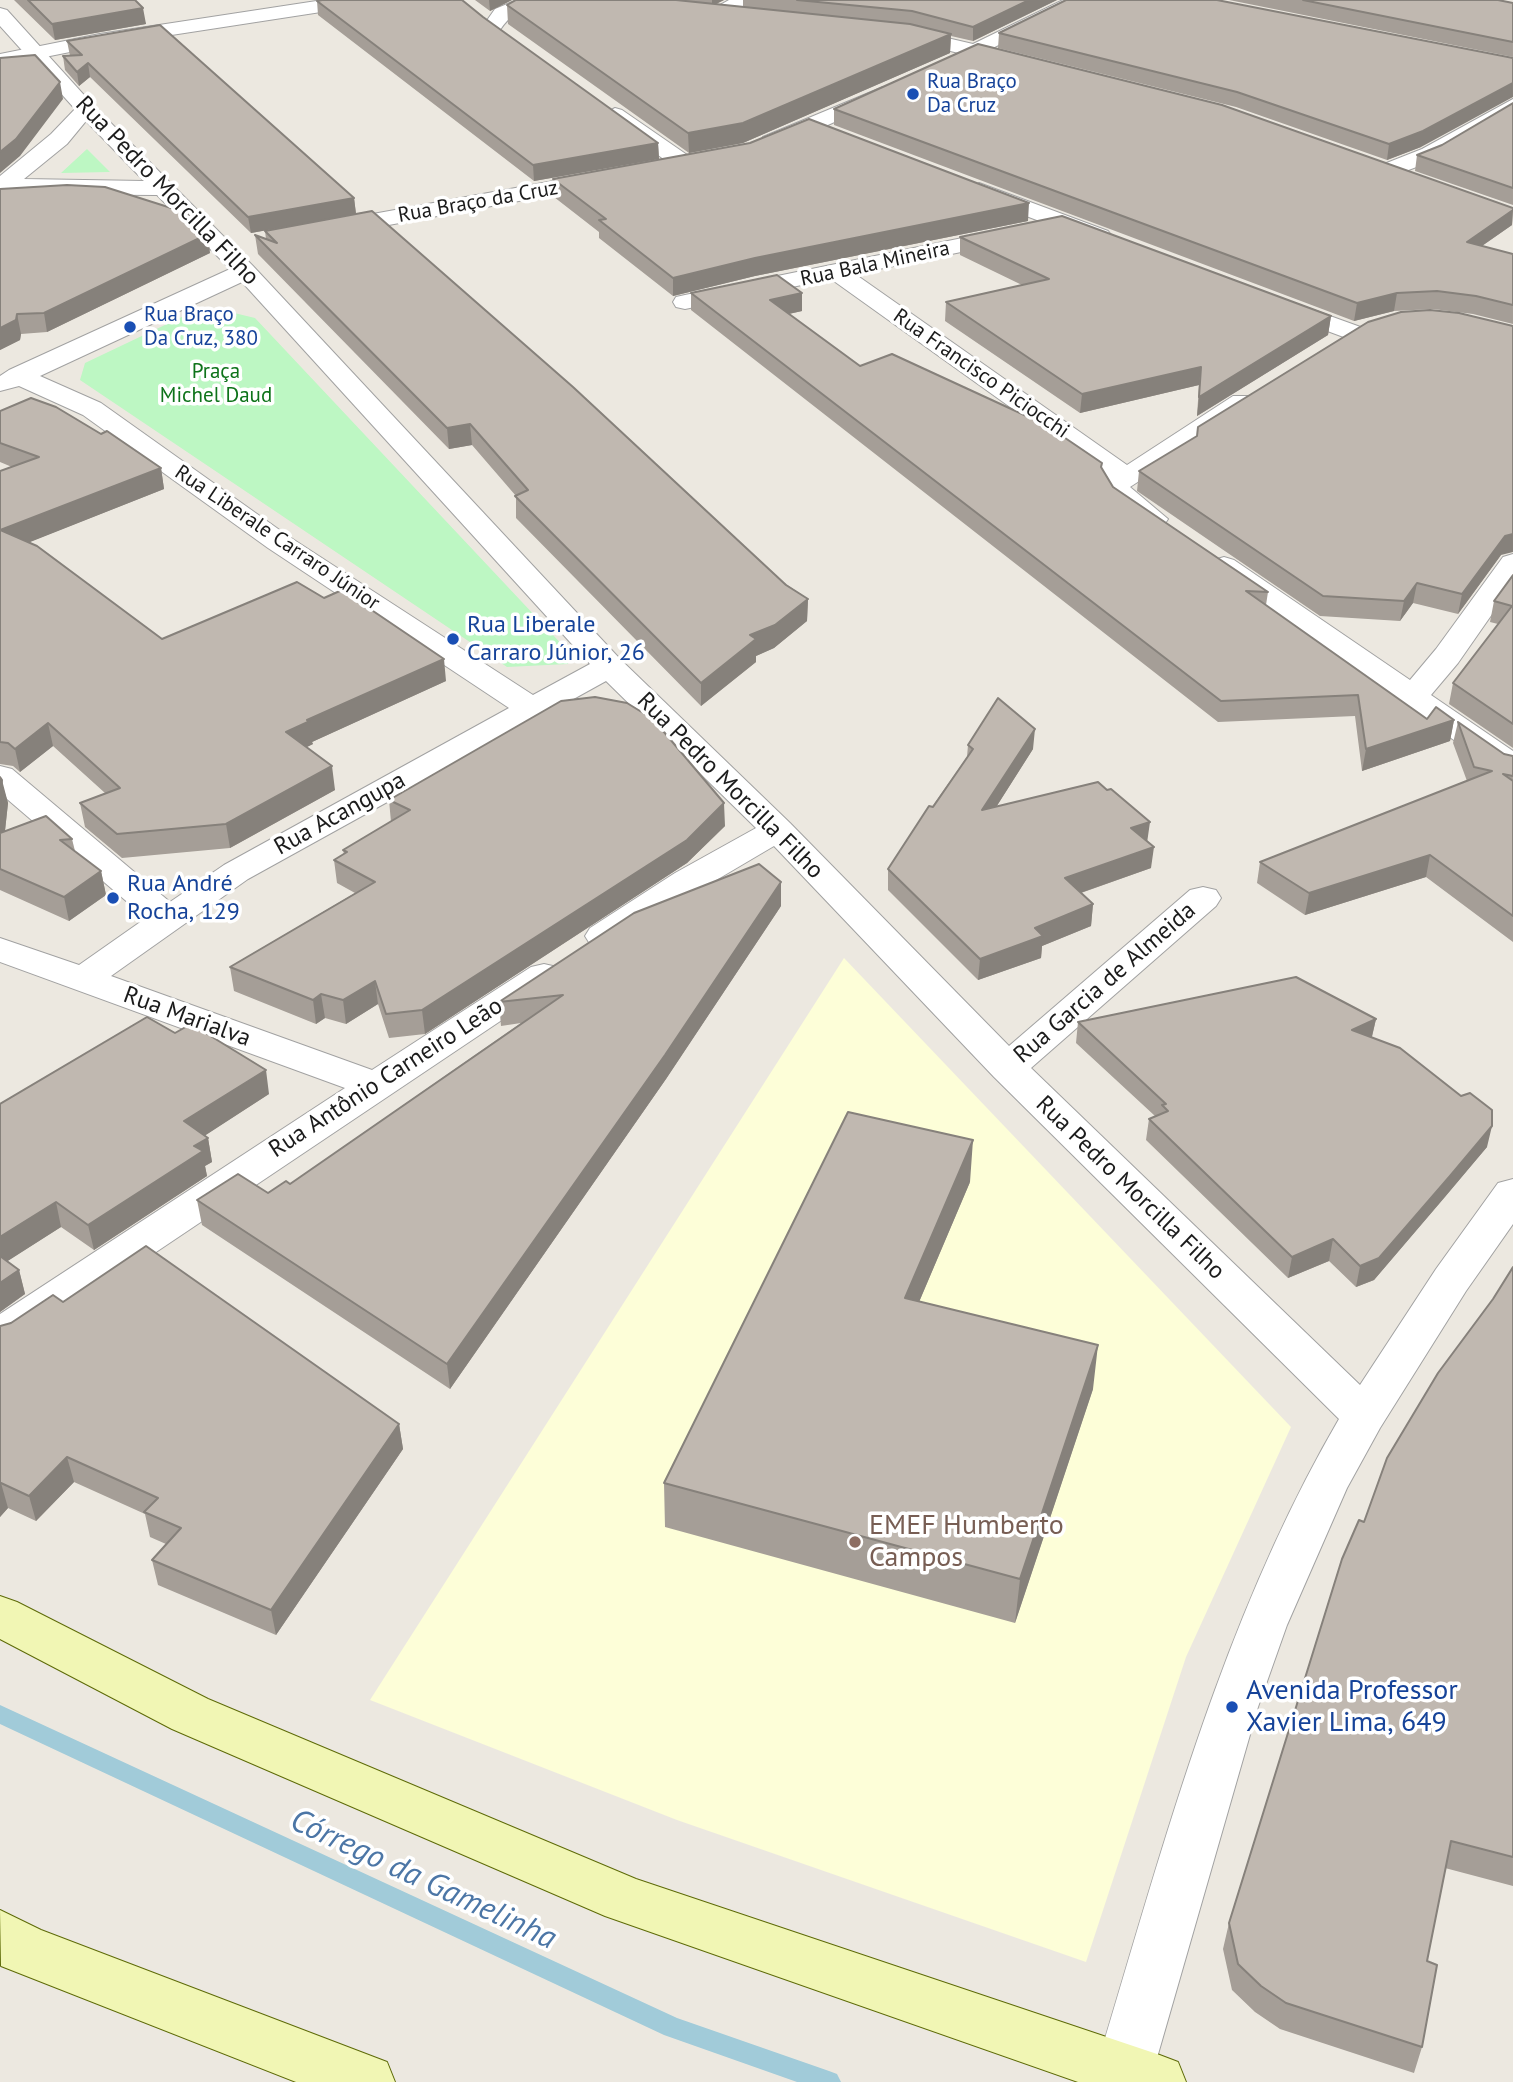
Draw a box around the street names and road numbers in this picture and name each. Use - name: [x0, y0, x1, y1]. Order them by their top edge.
- street label: Rua Pedro Morcilla Filho: [69, 90, 265, 292]
- street label: Rua Braço da Cruz: [396, 176, 560, 228]
- street label: Rua Bala Mineira: [798, 236, 952, 292]
- street label: Rua Francisco Piciocchi: [888, 304, 1074, 444]
- street label: Rua Liberale Carraro Júnior: [170, 460, 384, 616]
- street label: Rua Pedro Morcilla Filho: [631, 687, 829, 885]
- street label: Rua Acangupa: [269, 766, 411, 862]
- street label: Rua Garcia de Almeida: [1008, 896, 1202, 1070]
- street label: Rua Marialva: [120, 981, 254, 1053]
- street label: Rua Antônio Carneiro Leão: [264, 992, 508, 1164]
- street label: Rua Pedro Morcilla Filho: [1029, 1090, 1231, 1286]

